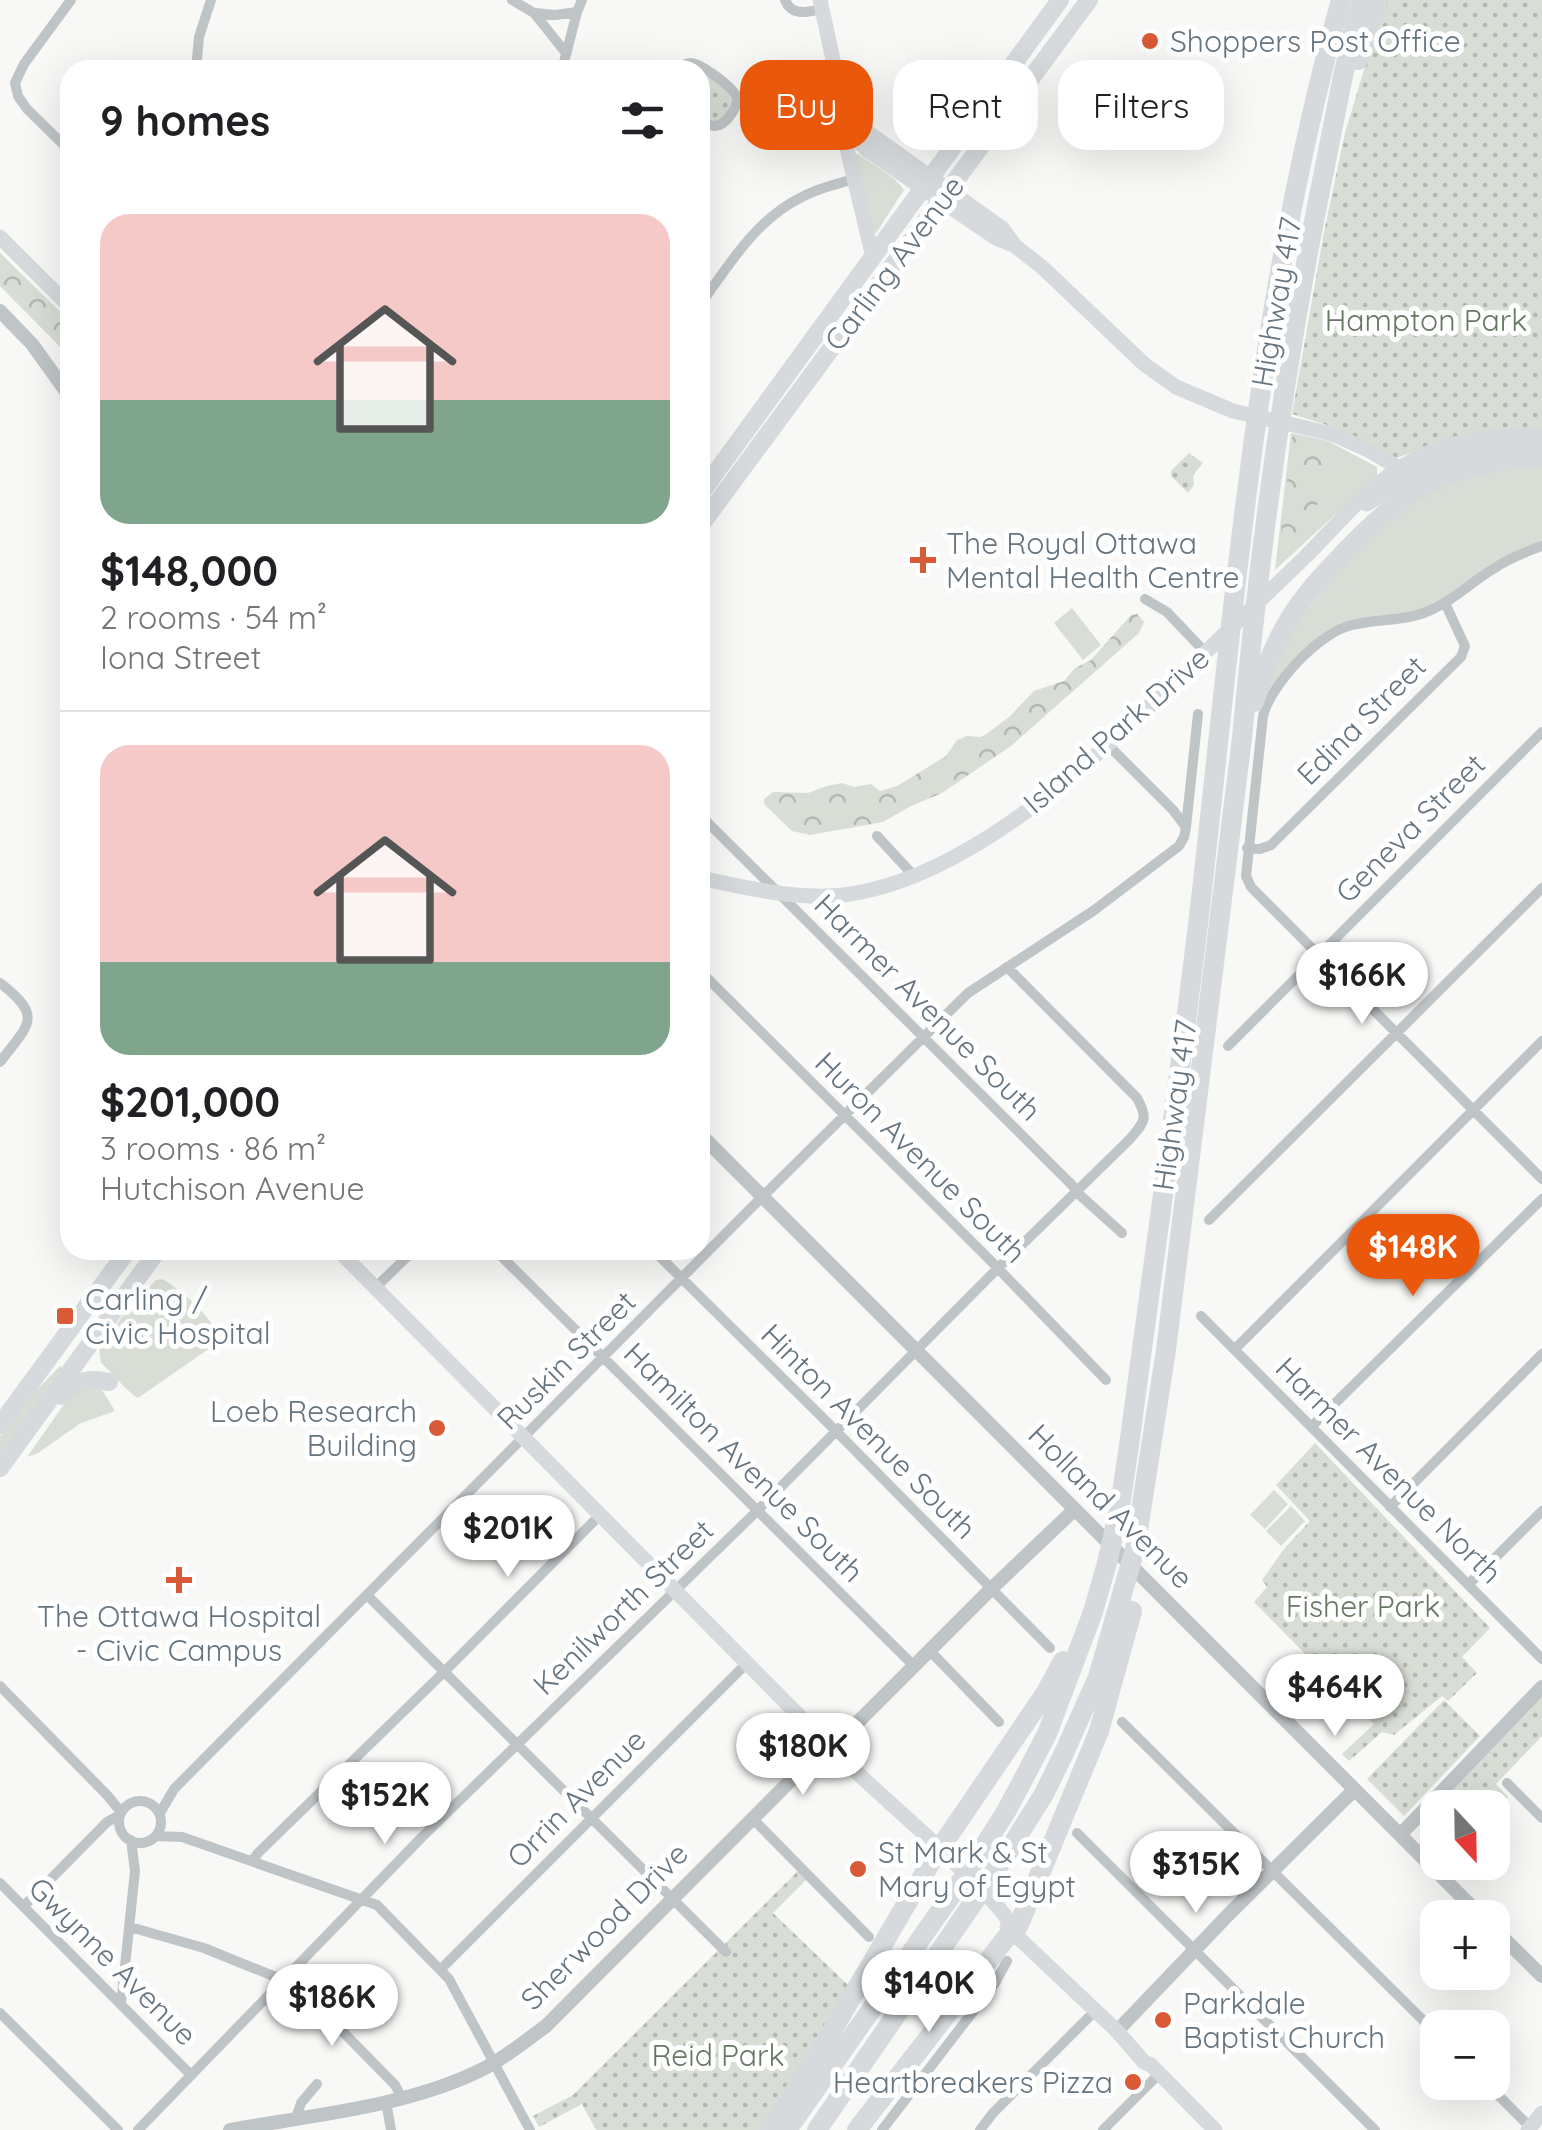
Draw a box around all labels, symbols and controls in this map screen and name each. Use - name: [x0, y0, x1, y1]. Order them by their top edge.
- place label: Shoppers Post Office: [1170, 22, 1461, 60]
- marker: Shoppers Post Office: [1139, 30, 1161, 52]
- chip: Buy: [740, 60, 873, 150]
- chip: Rent: [893, 60, 1038, 150]
- chip: Filters: [1058, 60, 1224, 150]
- icon: filters: [615, 93, 670, 148]
- text: 9 homes: [100, 94, 270, 147]
- street label: Carling Avenue: [816, 168, 972, 358]
- street label: Highway 417: [1242, 214, 1310, 390]
- icon: home: [295, 279, 475, 459]
- park label: Hampton Park: [1325, 301, 1527, 339]
- place label: The Royal Ottawa Mental Health Centre: [946, 524, 1240, 596]
- text: $148,000: [100, 544, 278, 597]
- marker: The Royal Ottawa Mental Health Centre: [910, 547, 936, 573]
- text: 2 rooms · 54 m²: [100, 597, 327, 637]
- text: Iona Street: [100, 637, 261, 677]
- street label: Island Park Drive: [1015, 639, 1217, 821]
- street label: Edina Street: [1288, 647, 1434, 793]
- street label: Geneva Street: [1327, 745, 1493, 911]
- icon: home: [295, 810, 475, 990]
- street label: Harmer Avenue South: [807, 886, 1049, 1128]
- pin: $166K: [1292, 942, 1432, 1027]
- text: $166K: [1318, 954, 1406, 994]
- street label: Highway 417: [1143, 1017, 1205, 1193]
- street label: Huron Avenue South: [807, 1043, 1035, 1271]
- text: $201,000: [100, 1075, 280, 1128]
- text: 3 rooms · 86 m²: [100, 1128, 326, 1168]
- text: Hutchison Avenue: [100, 1168, 365, 1208]
- pin: $148K: [1343, 1214, 1483, 1299]
- text: $148K: [1369, 1226, 1457, 1266]
- place label: Carling / Civic Hospital: [85, 1280, 271, 1352]
- street label: Ruskin Street: [489, 1283, 643, 1437]
- marker: Carling / Civic Hospital: [54, 1305, 76, 1327]
- street label: Hinton Avenue South: [753, 1315, 985, 1547]
- street label: Hamilton Avenue South: [616, 1334, 872, 1590]
- street label: Harmer Avenue North: [1268, 1349, 1510, 1591]
- place label: Loeb Research Building: [210, 1392, 417, 1464]
- street label: Holland Avenue: [1020, 1415, 1202, 1597]
- marker: Loeb Research Building: [426, 1417, 448, 1439]
- pin: $201K: [438, 1495, 578, 1580]
- text: $201K: [463, 1507, 553, 1547]
- street label: Kenilworth Street: [525, 1511, 721, 1703]
- marker: The Ottawa Hospital - Civic Campus: [166, 1567, 192, 1593]
- park label: Fisher Park: [1286, 1587, 1440, 1625]
- place label: The Ottawa Hospital - Civic Campus: [37, 1597, 321, 1669]
- pin: $464K: [1265, 1654, 1405, 1739]
- text: $464K: [1287, 1666, 1383, 1706]
- pin: $180K: [733, 1713, 873, 1798]
- street label: Orrin Avenue: [499, 1721, 653, 1875]
- text: $180K: [758, 1725, 848, 1765]
- pin: $152K: [315, 1762, 455, 1847]
- text: $152K: [340, 1774, 430, 1814]
- north arrow: [1420, 1790, 1510, 1880]
- map controls: [1420, 1790, 1510, 2100]
- pin: $315K: [1126, 1831, 1266, 1916]
- place label: St Mark & St Mary of Egypt: [878, 1833, 1076, 1905]
- street label: Sherwood Drive: [512, 1834, 696, 2018]
- text: $315K: [1152, 1843, 1240, 1883]
- marker: St Mark & St Mary of Egypt: [847, 1858, 869, 1880]
- street label: Gwynne Avenue: [21, 1869, 205, 2053]
- button: +: [1420, 1900, 1510, 1990]
- pin: $140K: [859, 1950, 999, 2035]
- text: $140K: [884, 1962, 974, 2002]
- pin: $186K: [262, 1964, 402, 2049]
- text: $186K: [288, 1976, 376, 2016]
- place label: Parkdale Baptist Church: [1183, 1984, 1385, 2056]
- marker: Parkdale Baptist Church: [1152, 2009, 1174, 2031]
- button: −: [1420, 2010, 1510, 2100]
- park label: Reid Park: [651, 2036, 785, 2074]
- place label: Heartbreakers Pizza: [833, 2063, 1113, 2101]
- marker: Heartbreakers Pizza: [1122, 2071, 1144, 2093]

